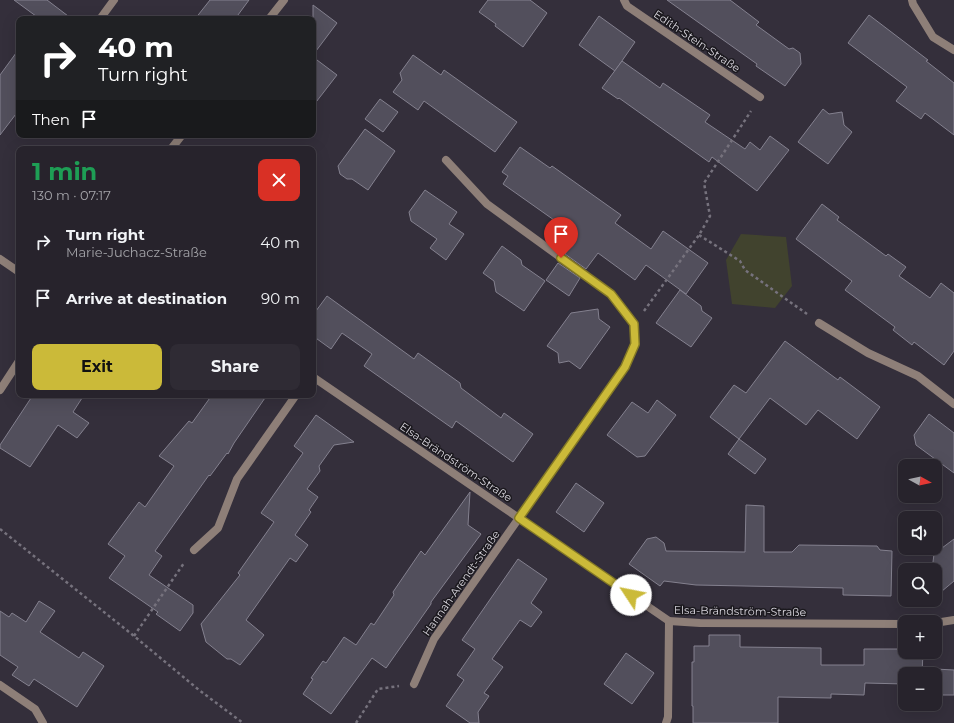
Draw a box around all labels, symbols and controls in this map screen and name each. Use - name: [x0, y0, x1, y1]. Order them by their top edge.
- street label: Edith-Stein-Straße: [651, 7, 743, 75]
- text: 40 m: [98, 30, 174, 64]
- icon: right: [32, 32, 84, 84]
- text: Turn right: [98, 64, 188, 86]
- icon: arrive: [78, 108, 100, 130]
- text: Then: [32, 110, 70, 129]
- text: 1 min: [32, 157, 97, 186]
- button: close: [258, 159, 300, 201]
- text: 130 m · 07:17: [32, 187, 111, 203]
- pin: [544, 217, 578, 258]
- icon: arrive: [550, 223, 572, 245]
- text: Turn right: [66, 225, 145, 244]
- icon: right: [32, 231, 54, 253]
- text: 40 m: [260, 233, 300, 252]
- text: Marie-Juchacz-Straße: [66, 244, 207, 260]
- icon: arrive: [32, 287, 54, 309]
- text: Arrive at destination: [66, 289, 227, 308]
- text: 90 m: [261, 289, 300, 308]
- button: Exit: [32, 344, 162, 390]
- button: Share: [170, 344, 300, 390]
- street label: Elsa-Brändström-Straße: [397, 419, 515, 505]
- north arrow: [898, 459, 942, 503]
- map controls: [898, 459, 942, 711]
- button: sound: [898, 511, 942, 555]
- street label: Hannah-Arendt-Straße: [419, 527, 503, 639]
- button: search: [898, 563, 942, 607]
- position arrow: [610, 574, 652, 616]
- street label: Elsa-Brändström-Straße: [674, 603, 807, 619]
- button: +: [898, 615, 942, 659]
- button: −: [898, 667, 942, 711]

